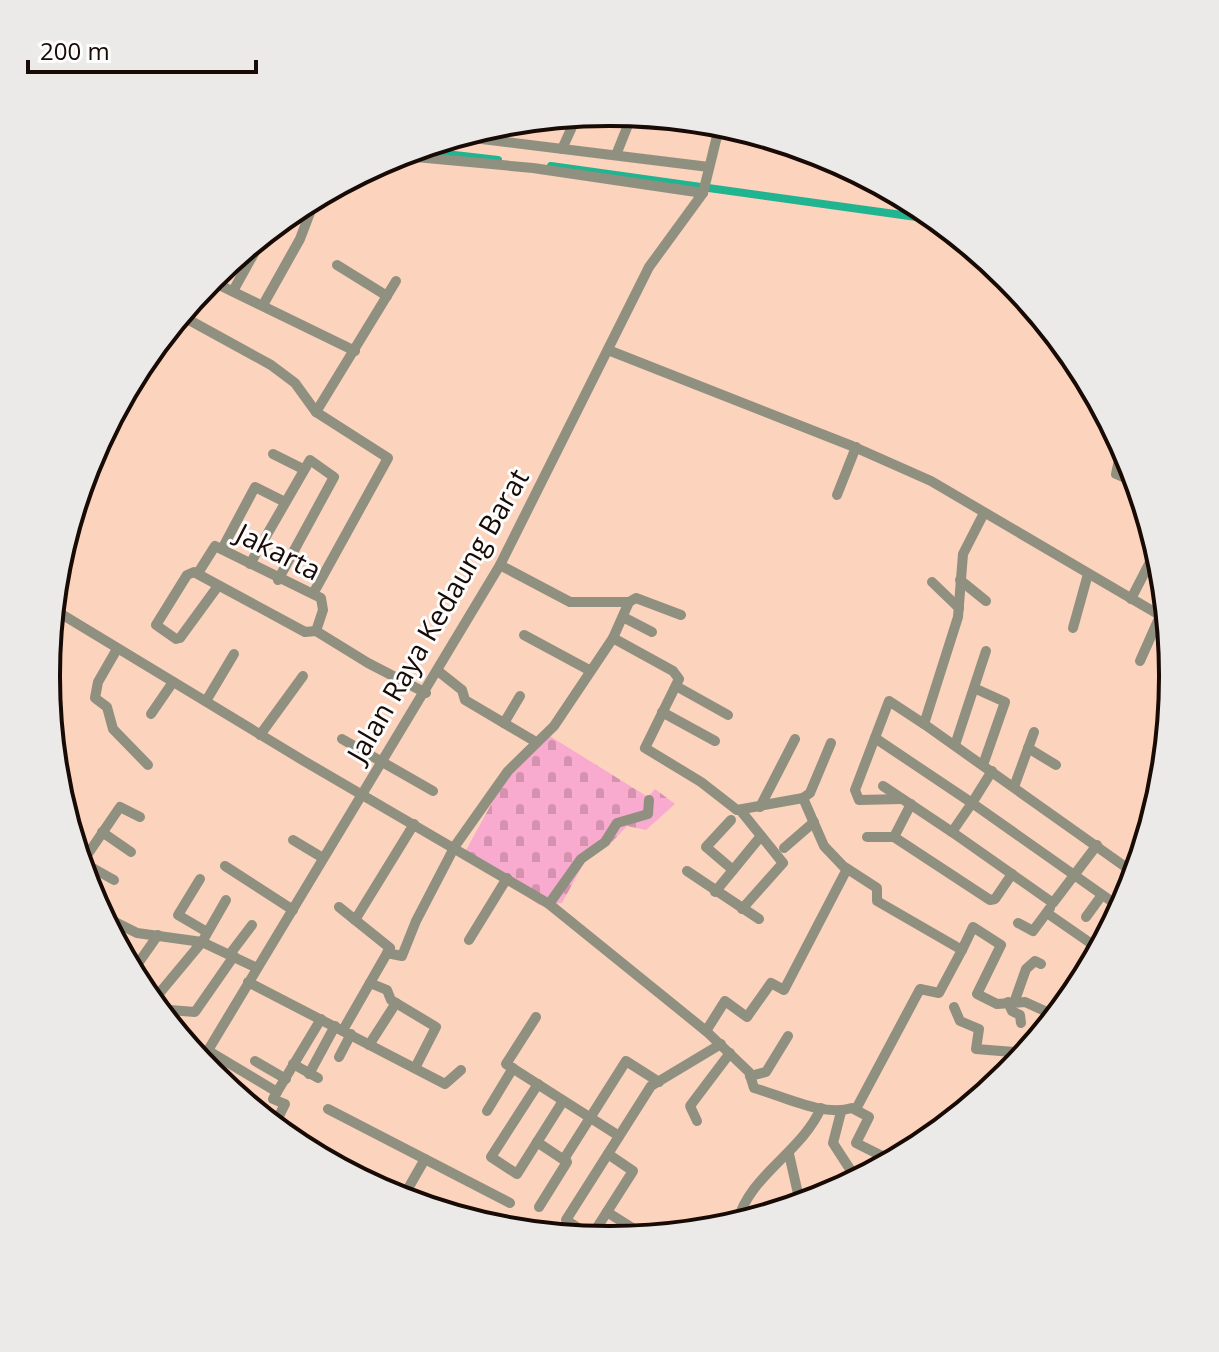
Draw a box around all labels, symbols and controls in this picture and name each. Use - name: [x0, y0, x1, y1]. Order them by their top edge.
- scale bar: [28, 24, 256, 74]
- text: 200 m: [40, 34, 110, 67]
- street label: Jalan Raya Kedaung Barat: [336, 461, 537, 771]
- street label: Jakarta: [227, 512, 328, 588]

